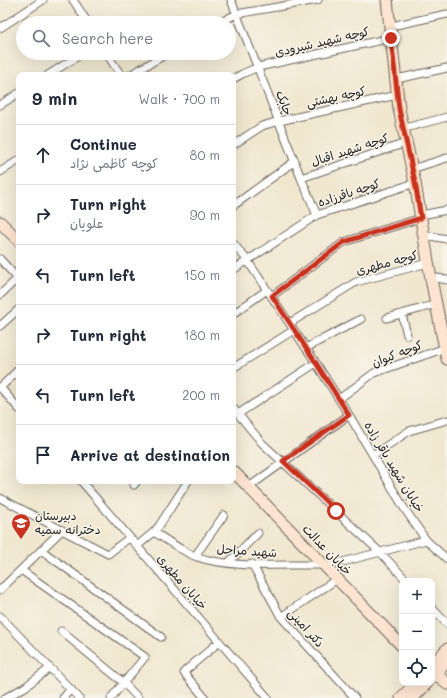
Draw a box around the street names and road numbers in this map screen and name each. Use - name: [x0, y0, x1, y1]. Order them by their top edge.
- street label: کوچه شهید شیرودی: [273, 22, 371, 61]
- street label: کوچه بهشتی: [305, 82, 367, 111]
- street label: چابک: [272, 88, 297, 118]
- street label: کوچه شهید اقبال: [309, 129, 391, 170]
- street label: کوچه باقرزاده: [316, 174, 382, 211]
- street label: کوچه مطهری: [354, 246, 419, 278]
- street label: کوچه کیوان: [369, 336, 424, 370]
- street label: خیابان شهید باقر زاده: [361, 418, 428, 515]
- street label: خیابان عدالت: [299, 521, 356, 579]
- street label: شهید مراحل: [216, 540, 278, 560]
- street label: خیابان مطهری: [153, 550, 211, 613]
- street label: دکتر امینی: [284, 605, 328, 651]

